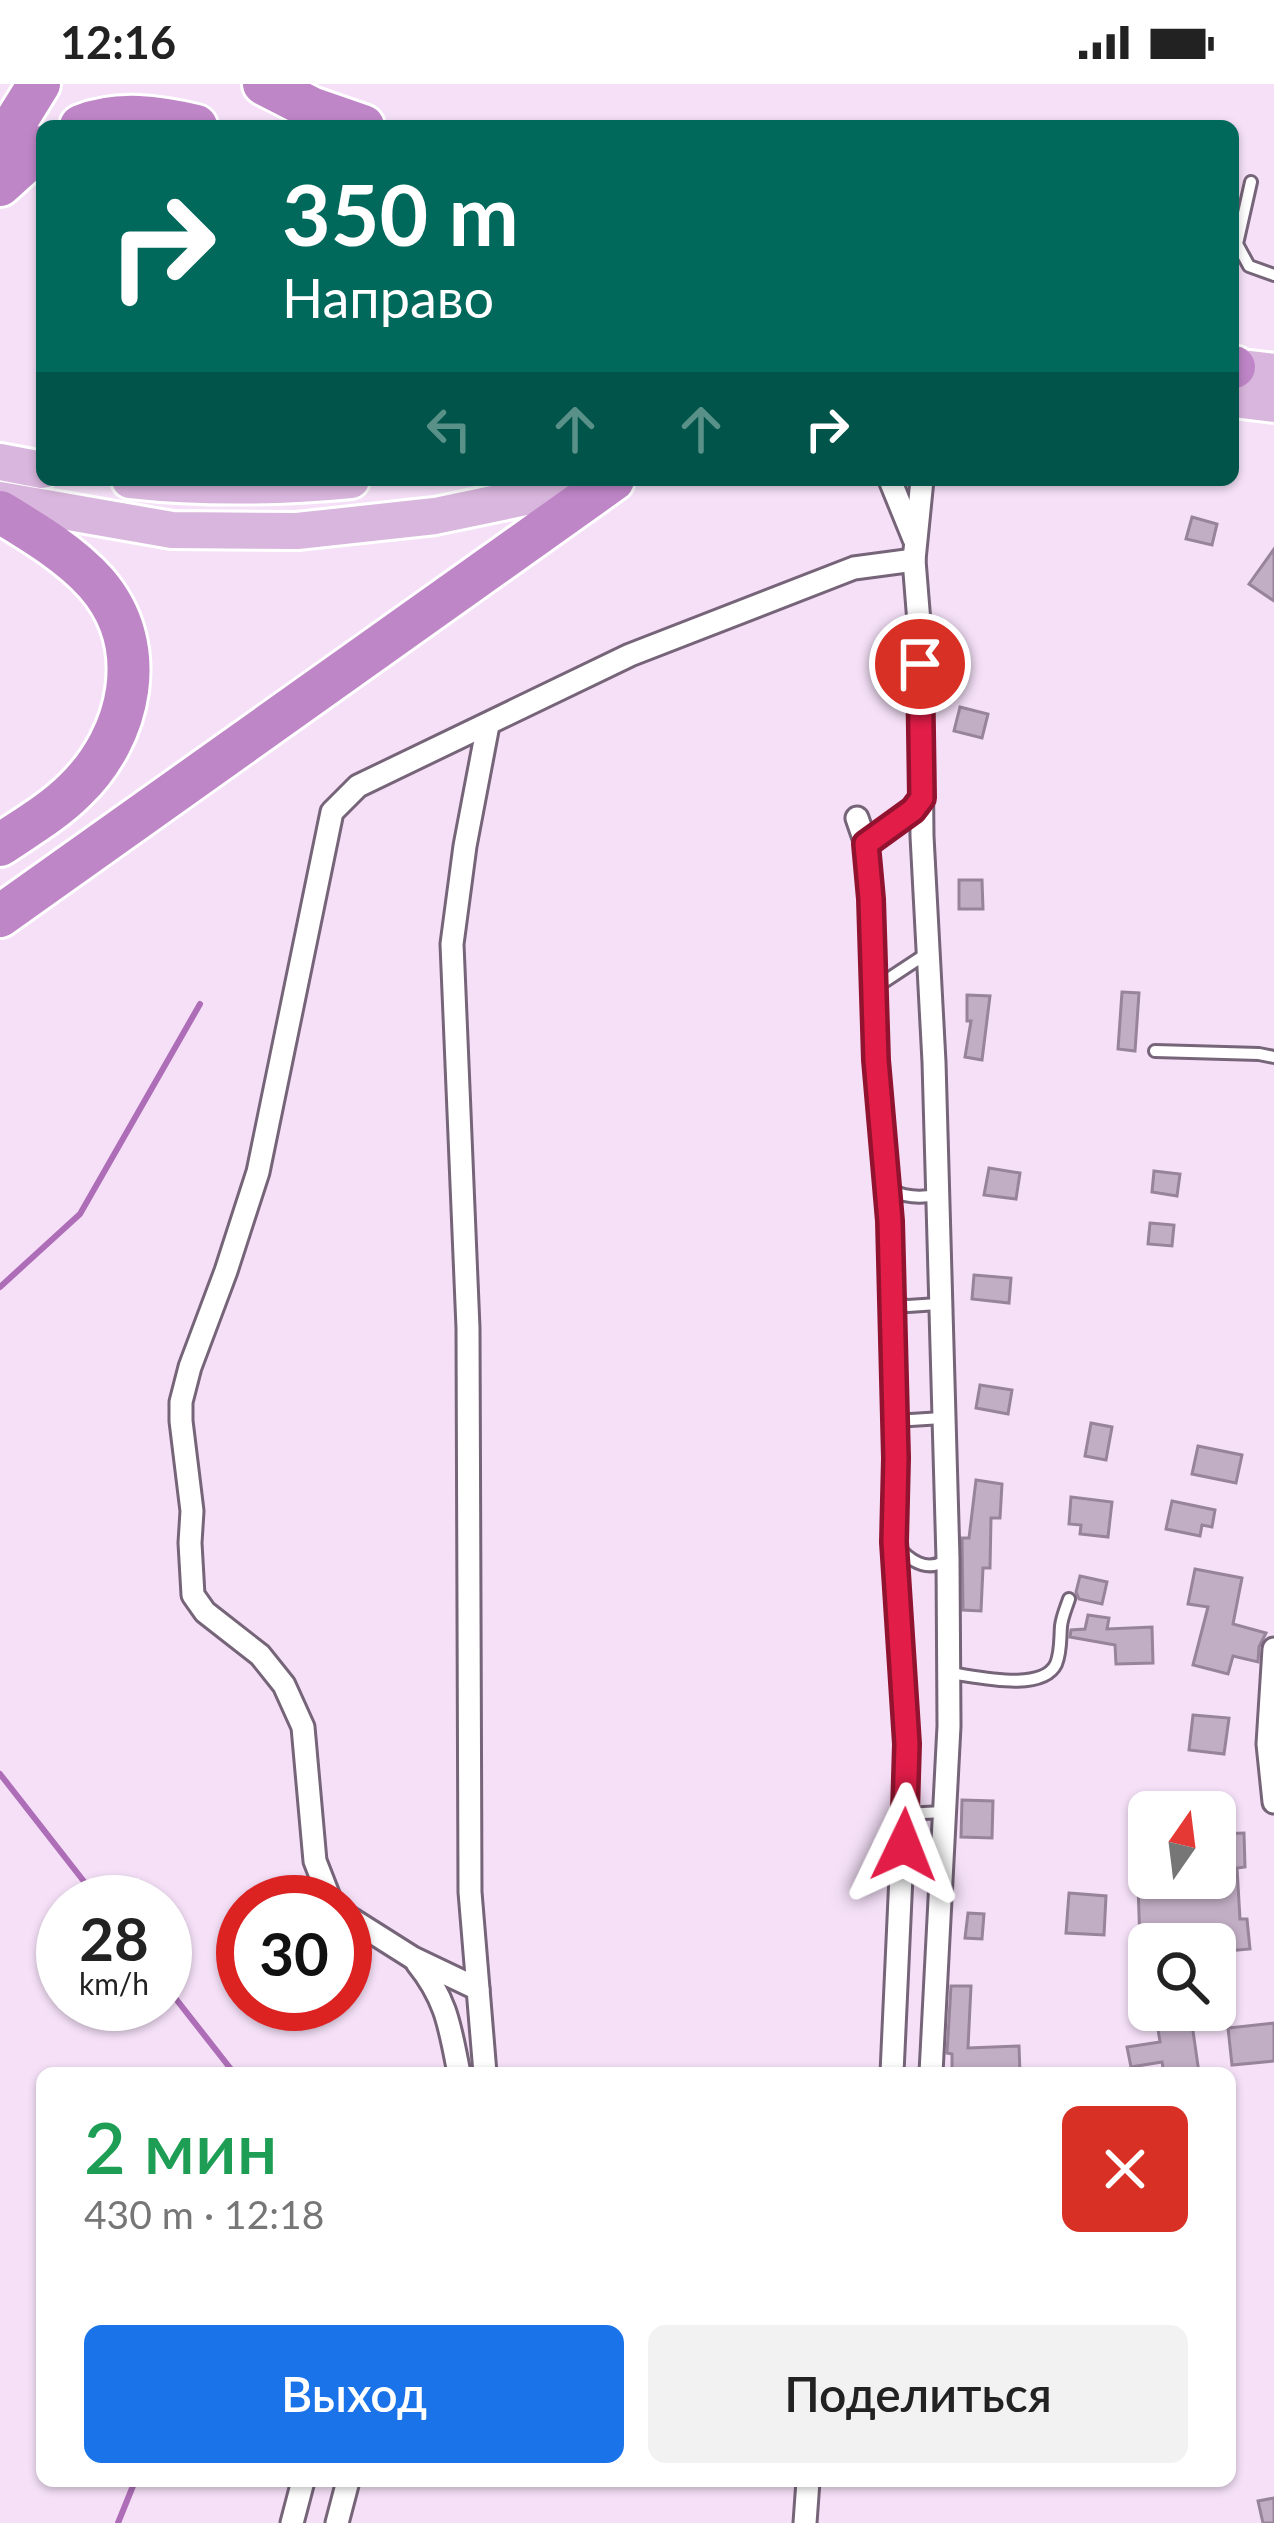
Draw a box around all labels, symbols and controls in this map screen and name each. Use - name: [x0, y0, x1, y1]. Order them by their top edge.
- text: 12:16: [60, 15, 176, 69]
- text: 350 m: [282, 163, 519, 264]
- icon: right: [84, 168, 240, 324]
- text: Направо: [282, 265, 494, 330]
- icon: left: [416, 396, 482, 462]
- icon: ahead: [542, 396, 608, 462]
- icon: ahead: [668, 396, 734, 462]
- icon: right: [794, 396, 860, 462]
- pin: [869, 613, 971, 715]
- icon: arrive: [887, 631, 953, 697]
- position arrow: [841, 1782, 967, 1908]
- north arrow: [1128, 1791, 1236, 1899]
- map controls: [1128, 1791, 1236, 2031]
- speed limit sign: 30: [216, 1875, 372, 2031]
- text: 28: [79, 1902, 149, 1974]
- button: search: [1128, 1923, 1236, 2031]
- text: km/h: [79, 1965, 149, 2001]
- text: 2 мин: [84, 2103, 277, 2189]
- button: close: [1062, 2106, 1188, 2232]
- text: 430 m · 12:18: [84, 2191, 324, 2237]
- button: Выход: [84, 2325, 624, 2463]
- button: Поделиться: [648, 2325, 1188, 2463]

